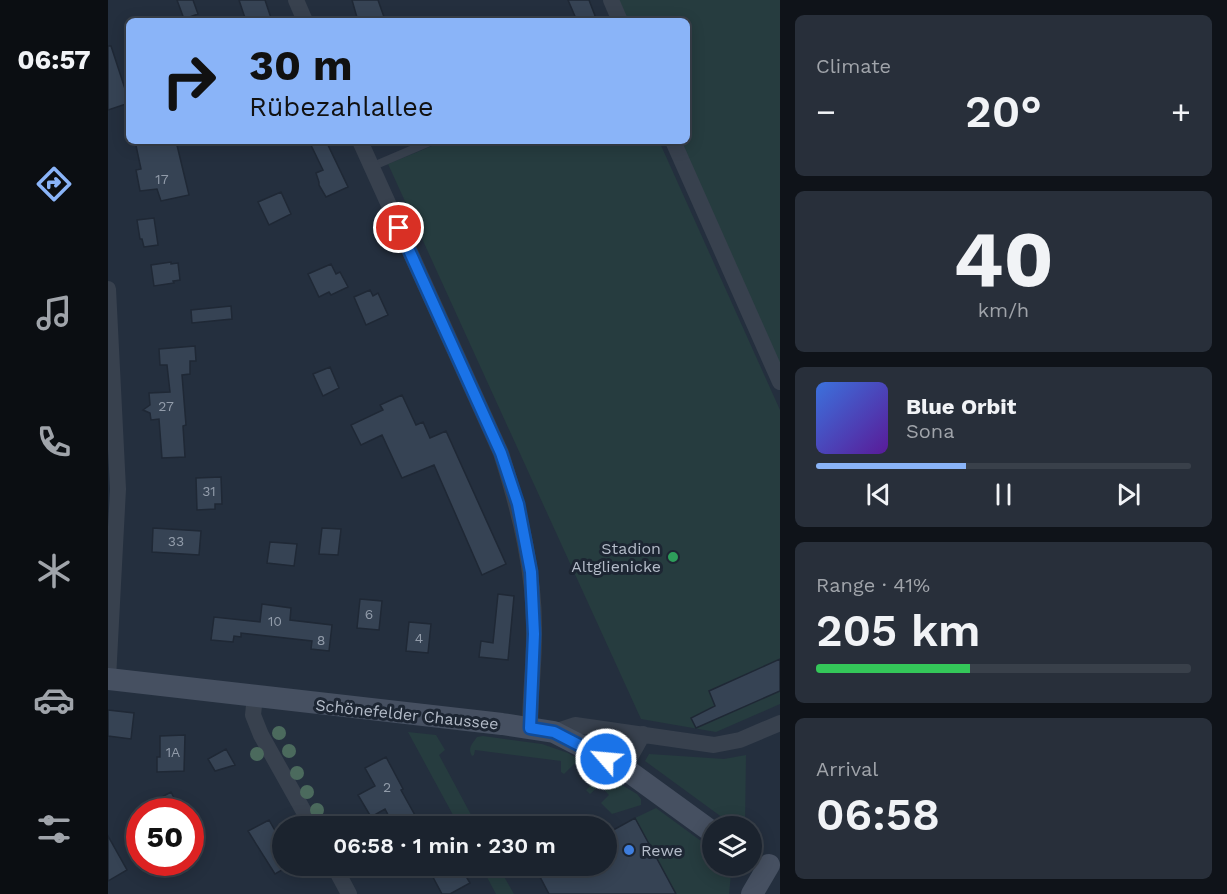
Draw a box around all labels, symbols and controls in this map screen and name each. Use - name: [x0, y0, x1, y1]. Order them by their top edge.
- text: 30 m: [249, 41, 353, 90]
- icon: right: [150, 42, 228, 120]
- text: 06:57: [17, 44, 91, 76]
- text: Climate: [816, 54, 891, 78]
- text: 20°: [965, 85, 1042, 138]
- text: Rübezahlallee: [249, 91, 433, 123]
- text: −: [816, 92, 836, 131]
- text: +: [1171, 92, 1191, 131]
- icon: directions: [33, 163, 75, 205]
- house number: 17: [155, 171, 169, 187]
- pin: [373, 202, 424, 253]
- icon: arrive: [382, 211, 415, 244]
- text: 40: [953, 213, 1054, 305]
- icon: music: [33, 292, 75, 334]
- text: km/h: [978, 298, 1029, 322]
- text: Blue Orbit: [906, 394, 1016, 419]
- house number: 27: [158, 398, 174, 414]
- text: Sona: [906, 419, 955, 443]
- icon: phone: [33, 421, 75, 463]
- icon: previous: [862, 478, 895, 511]
- icon: pause: [987, 478, 1020, 511]
- icon: next: [1112, 478, 1145, 511]
- house number: 31: [202, 483, 216, 499]
- house number: 33: [168, 533, 184, 549]
- place label: Stadion Altglienicke: [571, 539, 661, 576]
- icon: climate: [33, 550, 75, 592]
- marker: Stadion Altglienicke: [666, 550, 680, 564]
- text: Range · 41%: [816, 573, 930, 597]
- text: 205 km: [816, 604, 981, 657]
- house number: 6: [365, 606, 373, 622]
- house number: 10: [268, 613, 282, 629]
- house number: 4: [415, 630, 423, 646]
- house number: 8: [317, 632, 325, 648]
- icon: car: [33, 679, 75, 721]
- street label: Schönefelder Chaussee: [314, 695, 499, 734]
- position arrow: [574, 727, 638, 791]
- house number: 1A: [166, 744, 180, 760]
- text: Arrival: [816, 757, 878, 781]
- house number: 2: [383, 779, 391, 795]
- text: 06:58: [816, 788, 940, 841]
- speed limit sign: 50: [126, 798, 204, 876]
- icon: filters: [33, 808, 75, 850]
- map controls: [702, 816, 762, 876]
- button: layers: [702, 816, 762, 876]
- text: 06:58 · 1 min · 230 m: [333, 833, 556, 858]
- place label: Rewe: [641, 841, 683, 860]
- marker: Rewe: [622, 843, 636, 857]

